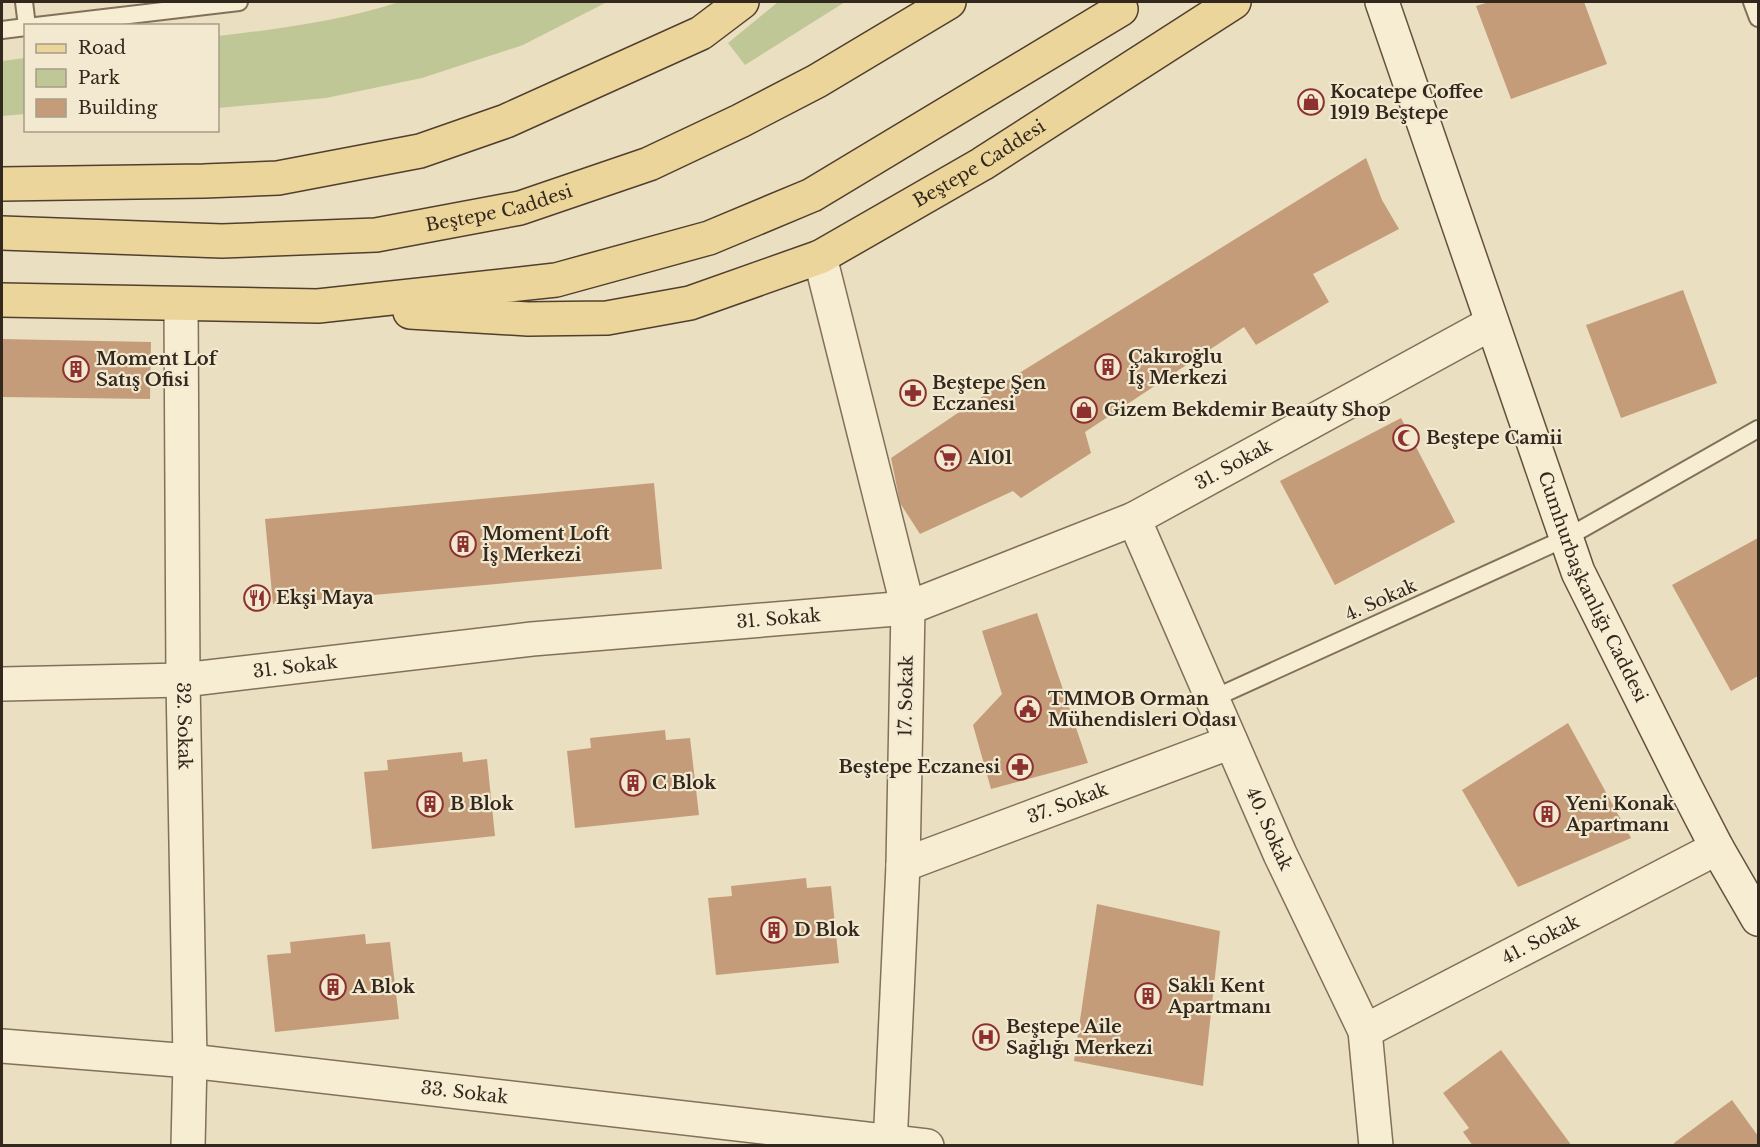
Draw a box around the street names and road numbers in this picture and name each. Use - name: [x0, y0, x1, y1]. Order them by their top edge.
- street label: Beştepe Caddesi: [909, 115, 1049, 212]
- street label: Beştepe Caddesi: [424, 180, 575, 237]
- street label: 31. Sokak: [1191, 435, 1276, 495]
- street label: Cumhurbaşkanlığı Caddesi: [1533, 469, 1652, 706]
- street label: 4. Sokak: [1342, 574, 1420, 626]
- street label: 31. Sokak: [736, 604, 822, 633]
- street label: 31. Sokak: [252, 651, 339, 683]
- street label: 17. Sokak: [894, 655, 918, 737]
- street label: 32. Sokak: [172, 682, 196, 770]
- street label: 37. Sokak: [1024, 778, 1111, 828]
- street label: 40. Sokak: [1241, 784, 1297, 874]
- street label: 41. Sokak: [1498, 911, 1583, 969]
- street label: 33. Sokak: [420, 1077, 509, 1109]

